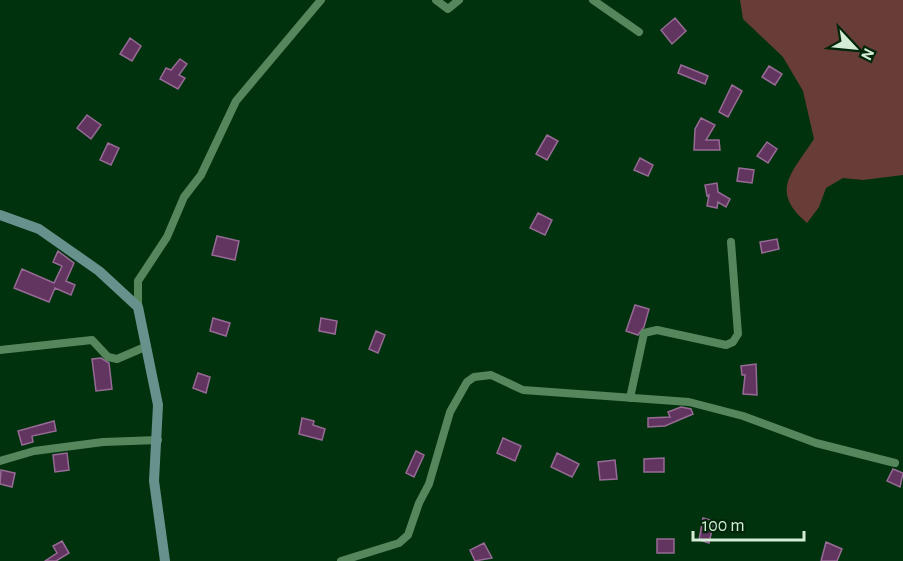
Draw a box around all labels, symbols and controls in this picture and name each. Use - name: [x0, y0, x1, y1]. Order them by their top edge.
- north arrow: [825, 18, 885, 78]
- text: N: [858, 46, 877, 63]
- scale bar: [693, 504, 804, 542]
- text: 100 m: [702, 517, 745, 535]

